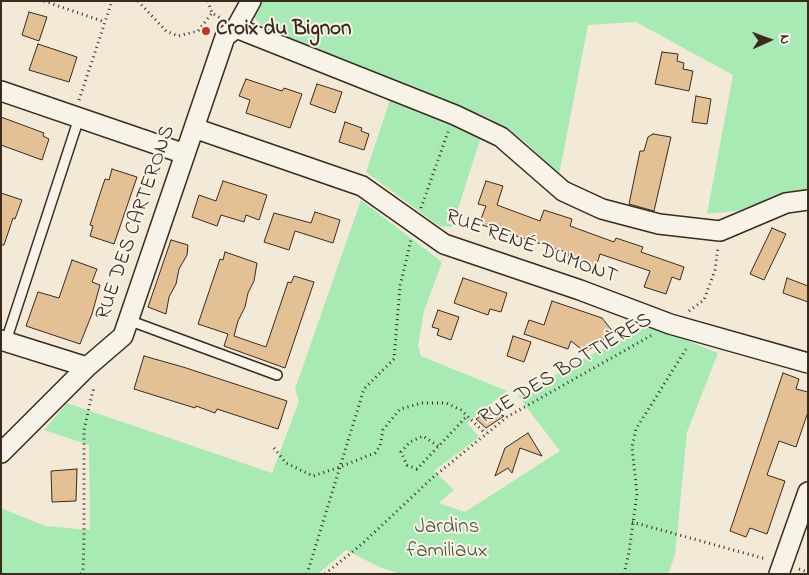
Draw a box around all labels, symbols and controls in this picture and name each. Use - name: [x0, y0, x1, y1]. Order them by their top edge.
- north arrow: [744, 15, 794, 65]
- place label: Croix du Bignon: [216, 18, 351, 44]
- marker: Croix du Bignon: [200, 25, 212, 37]
- text: N: [774, 34, 795, 45]
- street label: RUE DES CARTERONS: [92, 123, 182, 323]
- street label: RUE RENÉ DUMONT: [442, 205, 620, 291]
- street label: RUE DES BOTTIÈRES: [475, 308, 657, 432]
- park label: Jardins familiaux: [406, 516, 488, 566]

